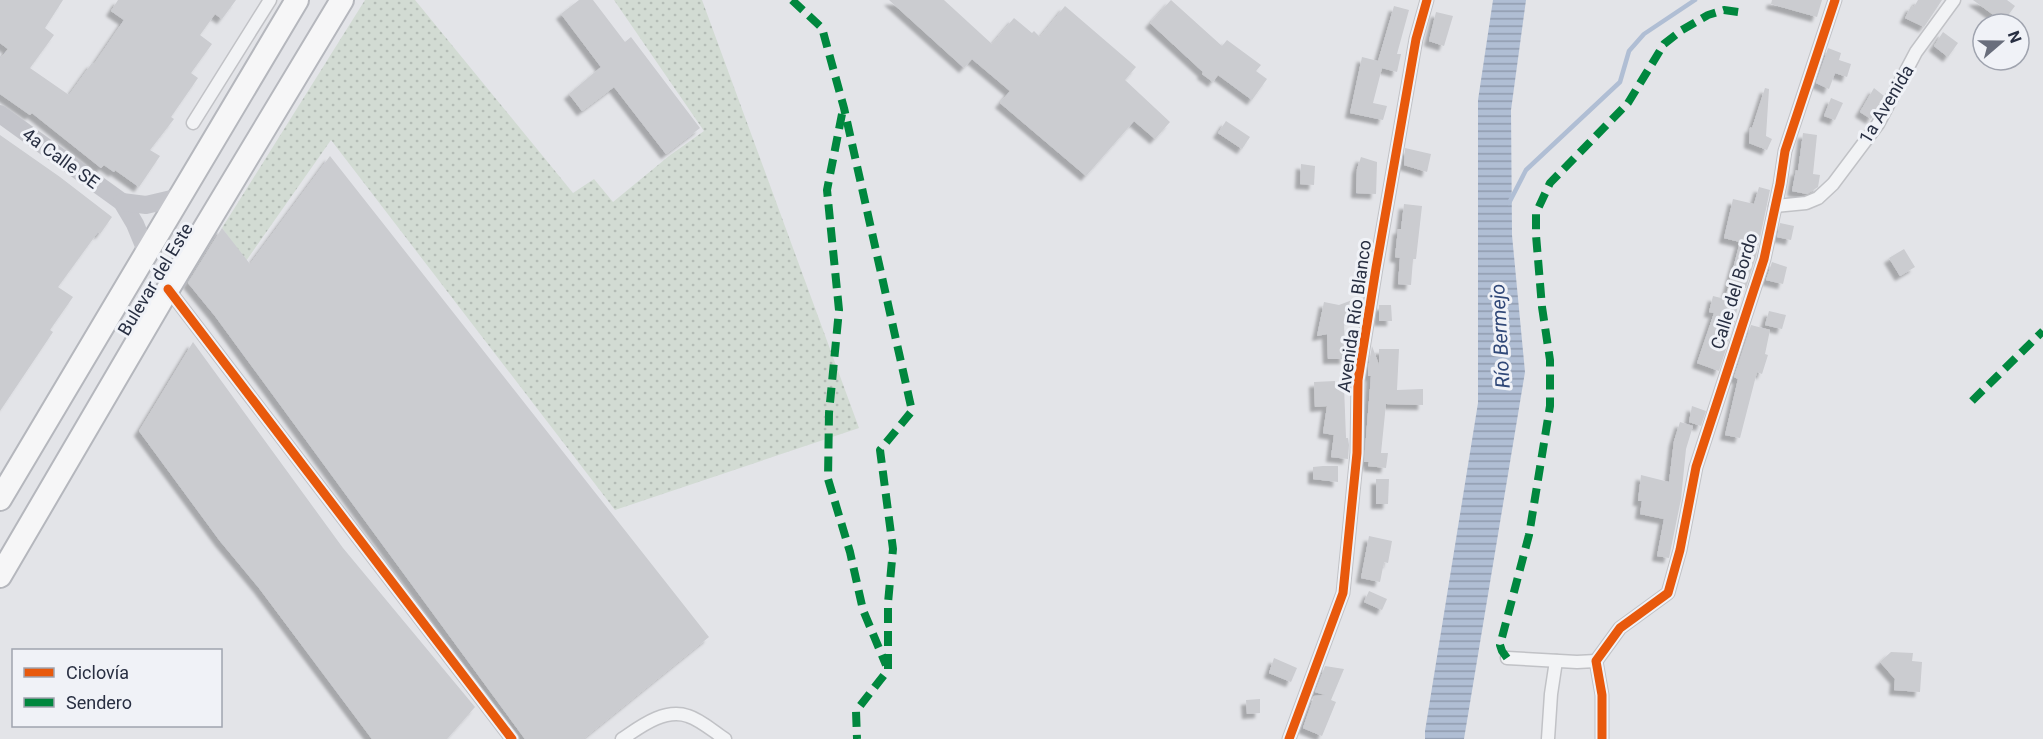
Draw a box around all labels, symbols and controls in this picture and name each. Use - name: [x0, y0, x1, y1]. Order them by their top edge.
- north arrow: [1971, 12, 2031, 72]
- text: N: [2004, 28, 2025, 46]
- street label: 1a Avenida: [1854, 61, 1918, 147]
- street label: 4a Calle SE: [19, 123, 103, 193]
- street label: Bulevar del Este: [113, 219, 197, 339]
- street label: Calle del Bordo: [1706, 230, 1762, 352]
- street label: Avenida Río Blanco: [1333, 239, 1375, 393]
- water label: Río Bermejo: [1485, 283, 1515, 389]
- legend: [12, 649, 222, 727]
- text: Ciclovía: [66, 662, 129, 683]
- text: Sendero: [66, 692, 132, 713]

